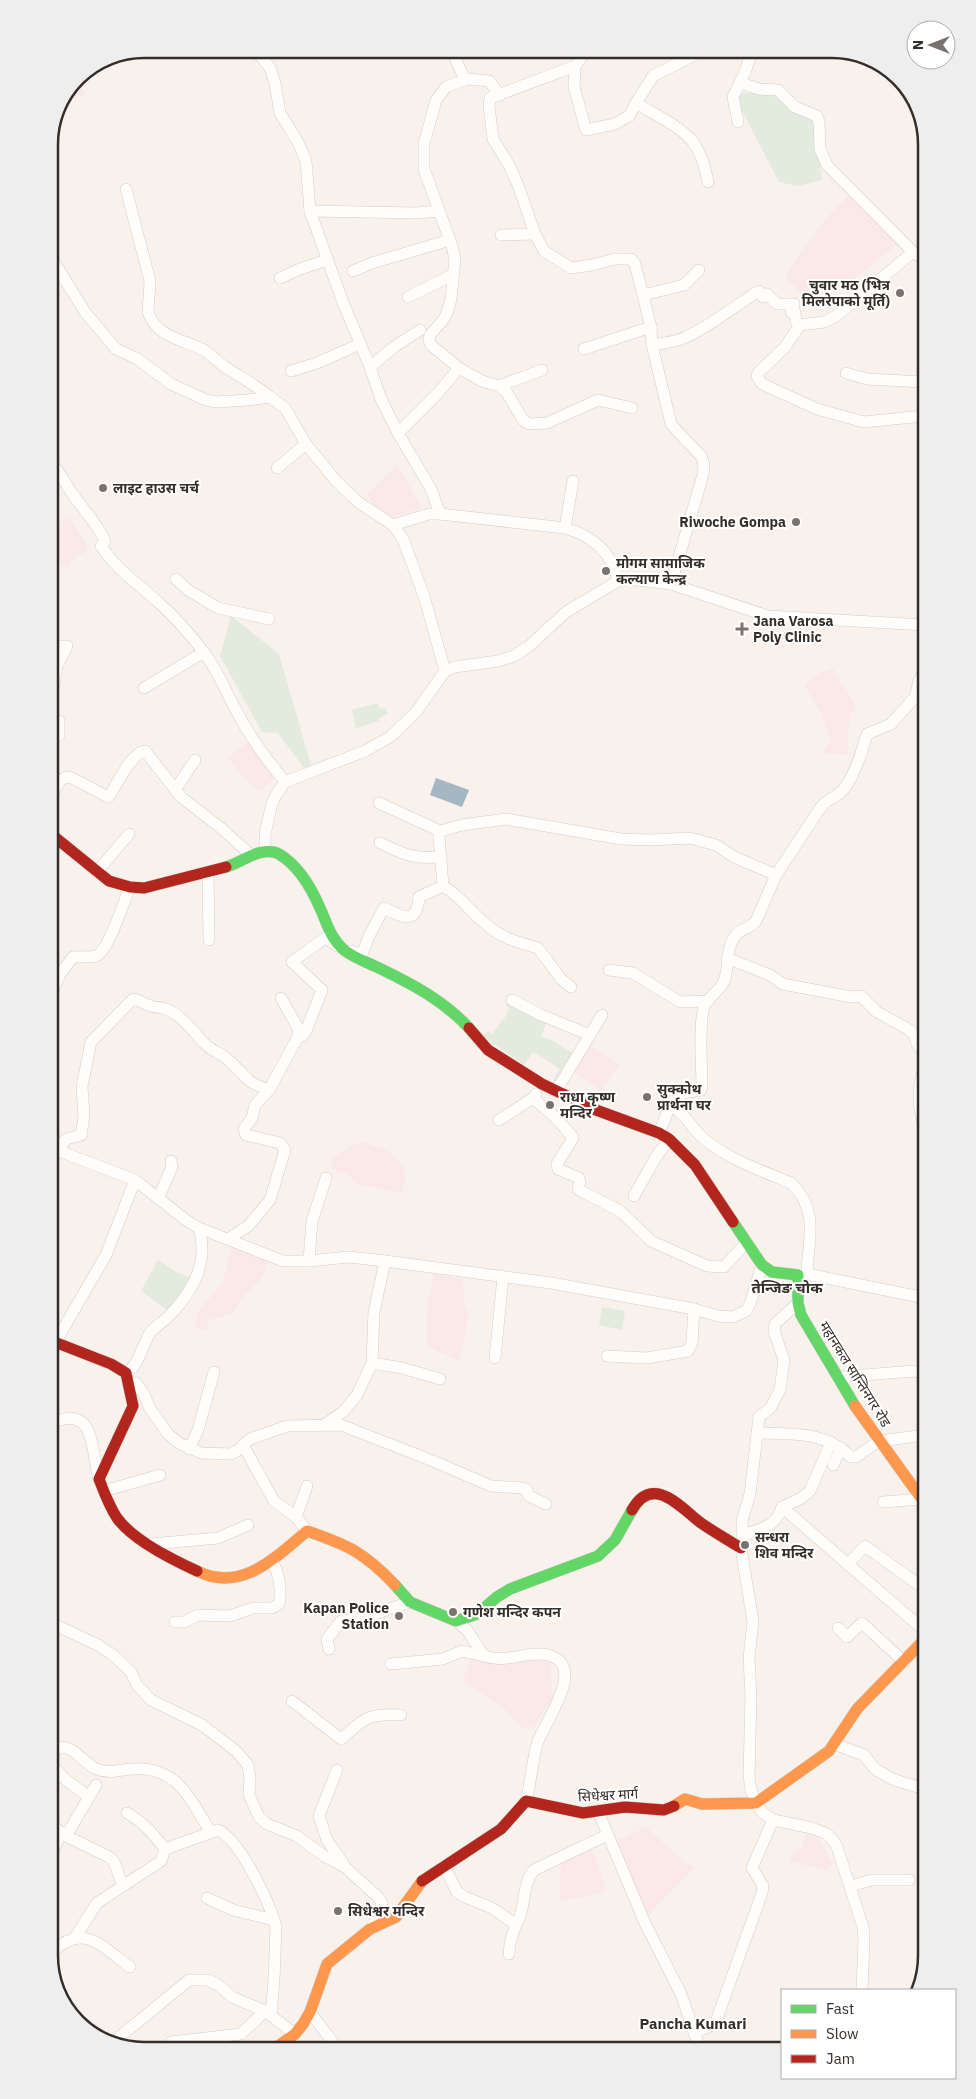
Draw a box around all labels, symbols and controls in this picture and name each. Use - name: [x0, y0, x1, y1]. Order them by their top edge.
- north arrow: [906, 20, 956, 70]
- text: N: [909, 40, 927, 50]
- place label: चुवार मठ (भित्र मिलरेपाको मूर्ति): [802, 276, 891, 311]
- marker: चुवार मठ (भित्र मिलरेपाको मूर्ति): [894, 287, 906, 299]
- place label: लाइट हाउस चर्च: [113, 479, 200, 497]
- marker: लाइट हाउस चर्च: [97, 482, 109, 494]
- place label: Riwoche Gompa: [679, 513, 786, 531]
- marker: Riwoche Gompa: [790, 516, 802, 528]
- place label: मोगम सामाजिक कल्याण केन्द्र: [616, 554, 705, 588]
- marker: मोगम सामाजिक कल्याण केन्द्र: [600, 565, 612, 577]
- place label: Jana Varosa Poly Clinic: [753, 612, 833, 646]
- marker: Jana Varosa Poly Clinic: [735, 622, 749, 636]
- place label: सुक्कोथ प्रार्थना घर: [657, 1080, 712, 1114]
- place label: राधा कृष्ण मन्दिर: [560, 1088, 616, 1122]
- marker: सुक्कोथ प्रार्थना घर: [641, 1091, 653, 1103]
- marker: राधा कृष्ण मन्दिर: [544, 1099, 556, 1111]
- district label: तेन्जिङ चोक: [751, 1278, 823, 1297]
- street label: महानकल सान्तिनगर रोड: [815, 1318, 895, 1431]
- place label: सन्धरा शिव मन्दिर: [755, 1528, 814, 1562]
- marker: सन्धरा शिव मन्दिर: [739, 1539, 751, 1551]
- place label: Kapan Police Station: [303, 1599, 389, 1633]
- place label: गणेश मन्दिर कपन: [463, 1603, 561, 1621]
- marker: गणेश मन्दिर कपन: [447, 1606, 459, 1618]
- marker: Kapan Police Station: [393, 1610, 405, 1622]
- street label: सिधेश्वर मार्ग: [577, 1784, 640, 1806]
- place label: सिधेश्वर मन्दिर: [348, 1902, 425, 1920]
- marker: सिधेश्वर मन्दिर: [332, 1905, 344, 1917]
- legend: [781, 1989, 956, 2079]
- text: Fast: [826, 1999, 854, 2018]
- district label: Pancha Kumari: [639, 2014, 747, 2033]
- text: Slow: [826, 2024, 859, 2043]
- text: Jam: [826, 2049, 855, 2068]

